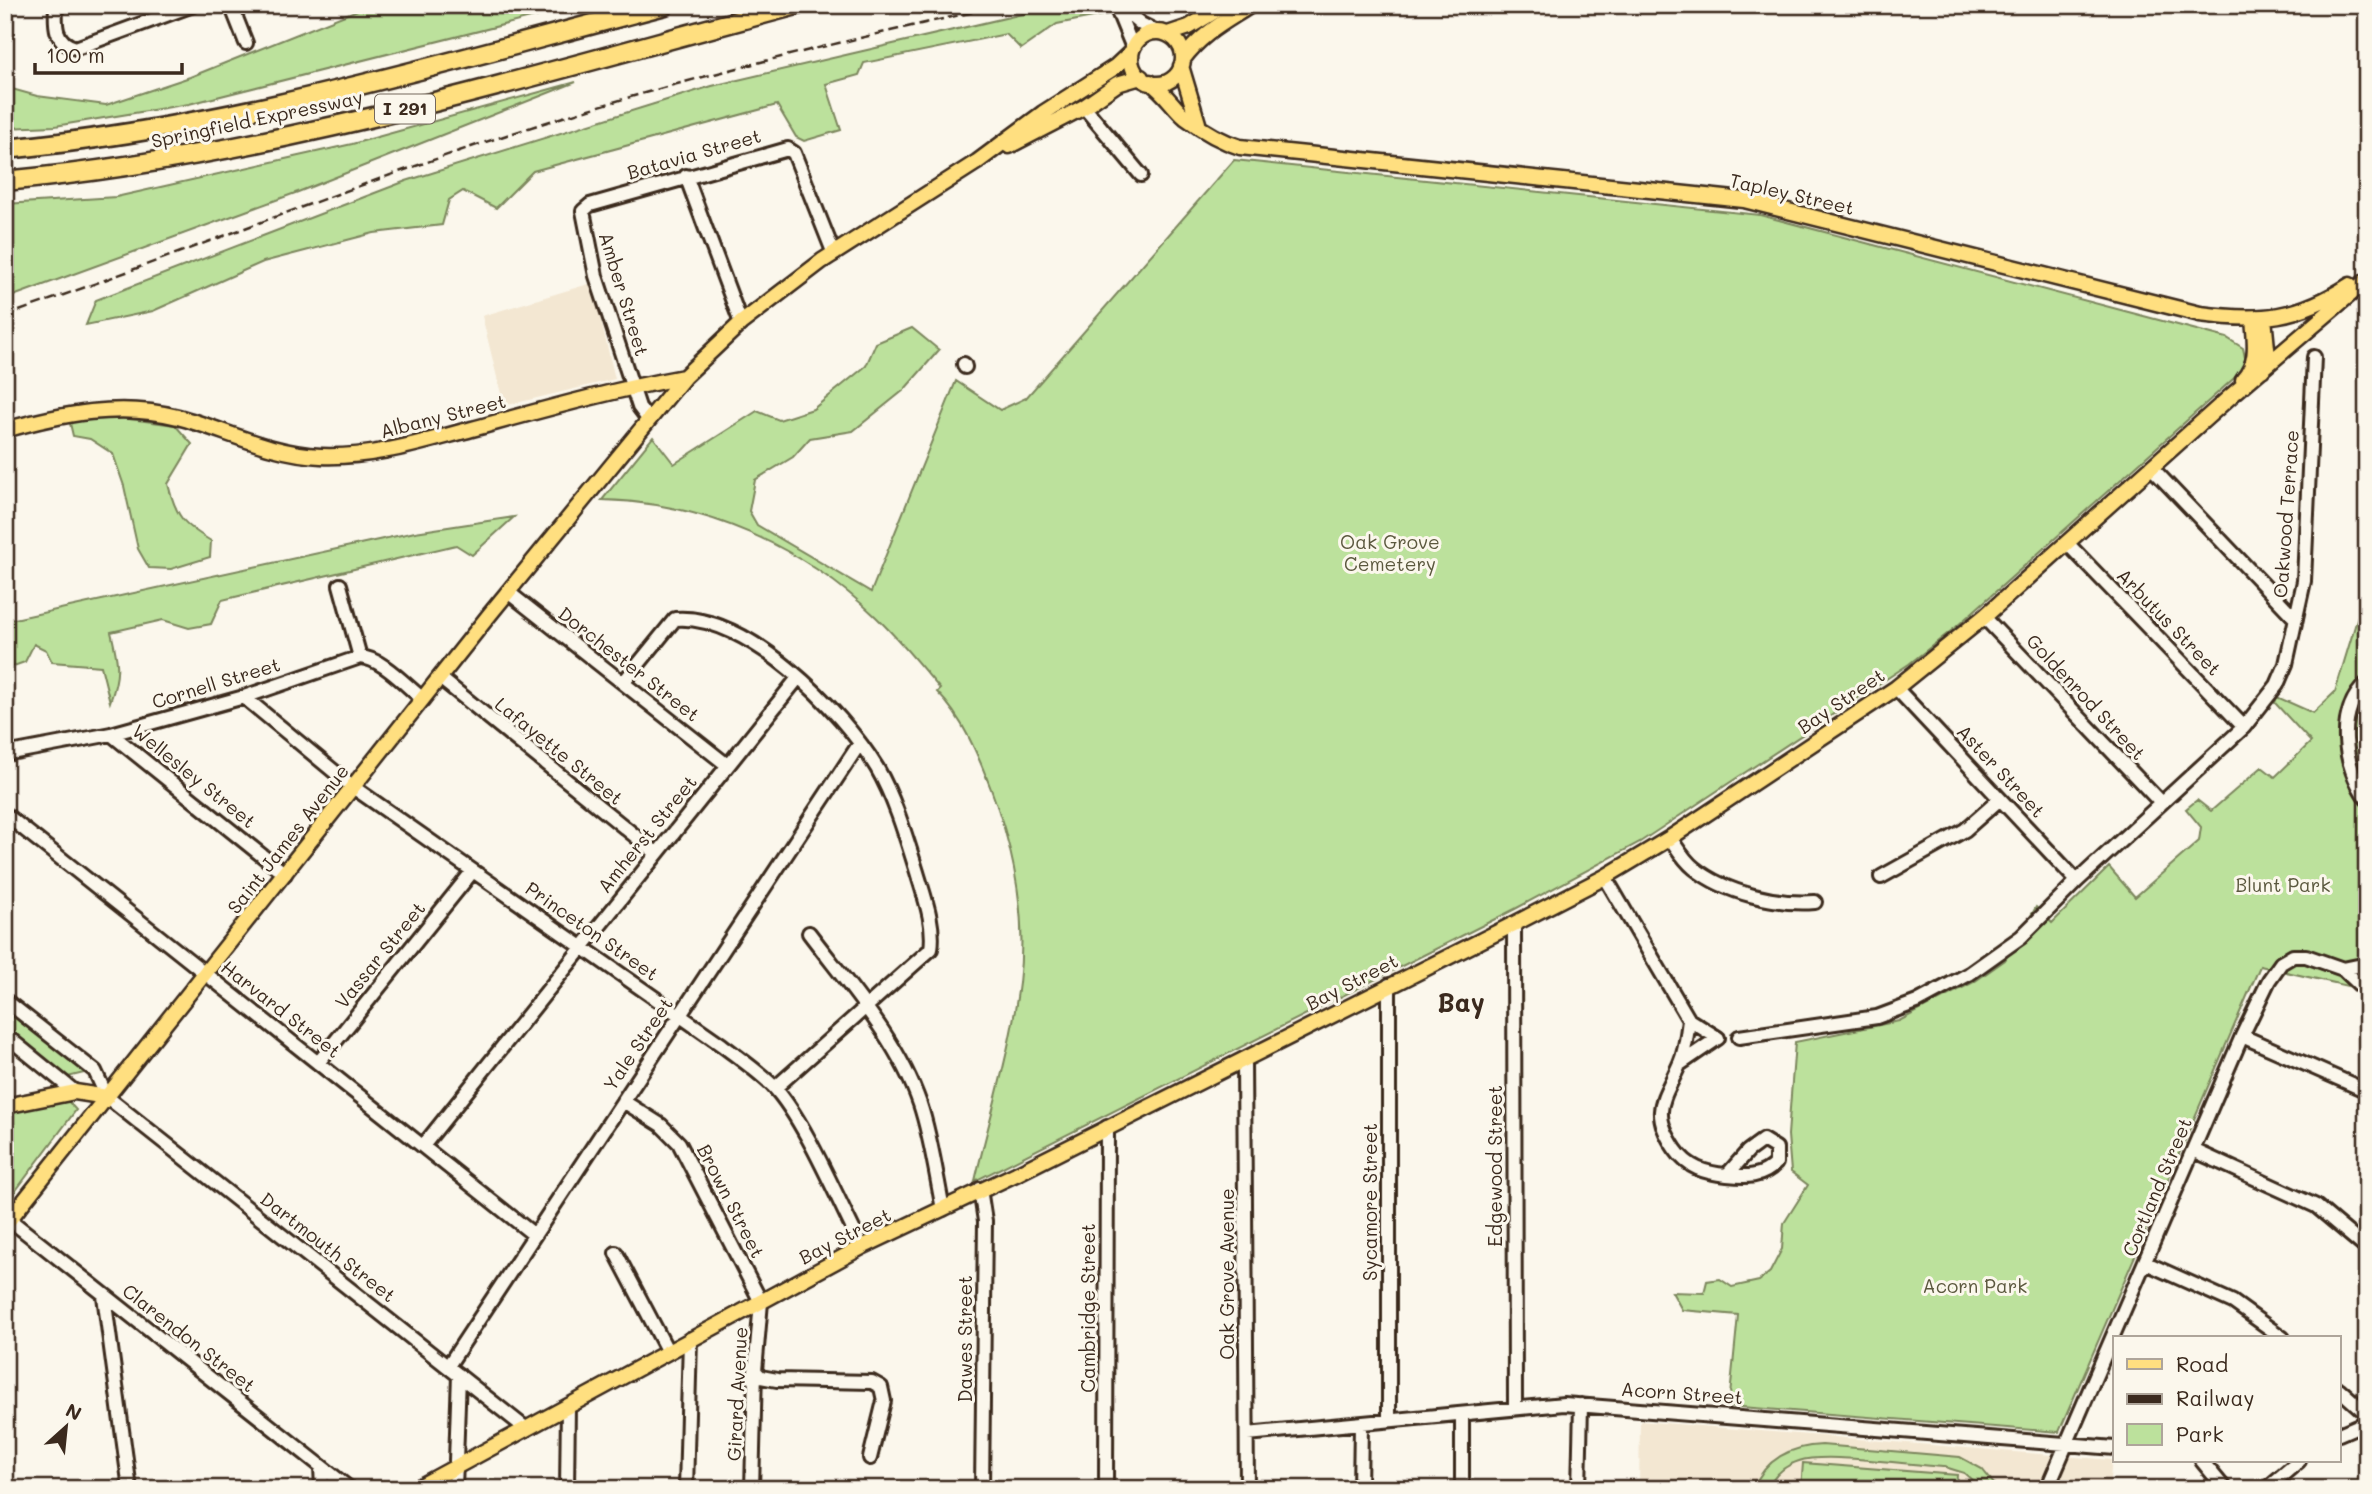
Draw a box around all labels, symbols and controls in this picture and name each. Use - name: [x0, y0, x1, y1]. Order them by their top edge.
- scale bar: [35, 32, 182, 76]
- text: 100 m: [46, 41, 105, 68]
- street label: Springfield Expressway: [149, 84, 365, 153]
- road number: I 291: [375, 94, 435, 124]
- street label: Batavia Street: [624, 122, 764, 185]
- street label: Tapley Street: [1727, 167, 1857, 220]
- street label: Amber Street: [594, 229, 655, 359]
- street label: Albany Street: [377, 388, 508, 443]
- street label: Oakwood Terrace: [2267, 429, 2304, 599]
- park label: Oak Grove Cemetery: [1340, 529, 1440, 576]
- street label: Arbutus Street: [2112, 563, 2227, 681]
- street label: Dorchester Street: [553, 601, 705, 727]
- street label: Goldenrod Street: [2021, 628, 2151, 765]
- street label: Cornell Street: [149, 651, 283, 714]
- street label: Bay Street: [1792, 662, 1889, 739]
- street label: Lafayette Street: [490, 691, 628, 810]
- street label: Wellesley Street: [127, 718, 261, 833]
- street label: Aster Street: [1952, 719, 2051, 823]
- street label: Saint James Avenue: [221, 759, 354, 919]
- street label: Amherst Street: [591, 770, 702, 898]
- park label: Blunt Park: [2235, 872, 2331, 897]
- street label: Princeton Street: [521, 875, 664, 986]
- street label: Vassar Street: [329, 896, 430, 1013]
- street label: Bay Street: [1301, 948, 1402, 1015]
- street label: Harvard Street: [216, 954, 346, 1063]
- district label: Bay: [1437, 985, 1485, 1019]
- street label: Yale Street: [597, 992, 678, 1095]
- street label: Edgewood Street: [1482, 1085, 1507, 1247]
- street label: Cortland Street: [2116, 1114, 2197, 1260]
- street label: Sycamore Street: [1357, 1123, 1382, 1281]
- street label: Brown Street: [692, 1140, 771, 1262]
- street label: Dartmouth Street: [256, 1186, 401, 1307]
- street label: Oak Grove Avenue: [1214, 1188, 1239, 1360]
- street label: Bay Street: [794, 1202, 895, 1269]
- street label: Cambridge Street: [1075, 1223, 1100, 1393]
- park label: Acorn Park: [1923, 1273, 2027, 1298]
- street label: Dawes Street: [952, 1275, 977, 1403]
- street label: Clarendon Street: [118, 1278, 261, 1397]
- street label: Girard Avenue: [720, 1326, 753, 1462]
- legend: [2113, 1336, 2340, 1462]
- text: Road: [2176, 1350, 2228, 1377]
- street label: Acorn Street: [1620, 1376, 1744, 1409]
- text: Railway: [2176, 1384, 2255, 1411]
- north arrow: [32, 1392, 102, 1462]
- text: N: [62, 1397, 86, 1426]
- text: Park: [2176, 1420, 2224, 1447]

